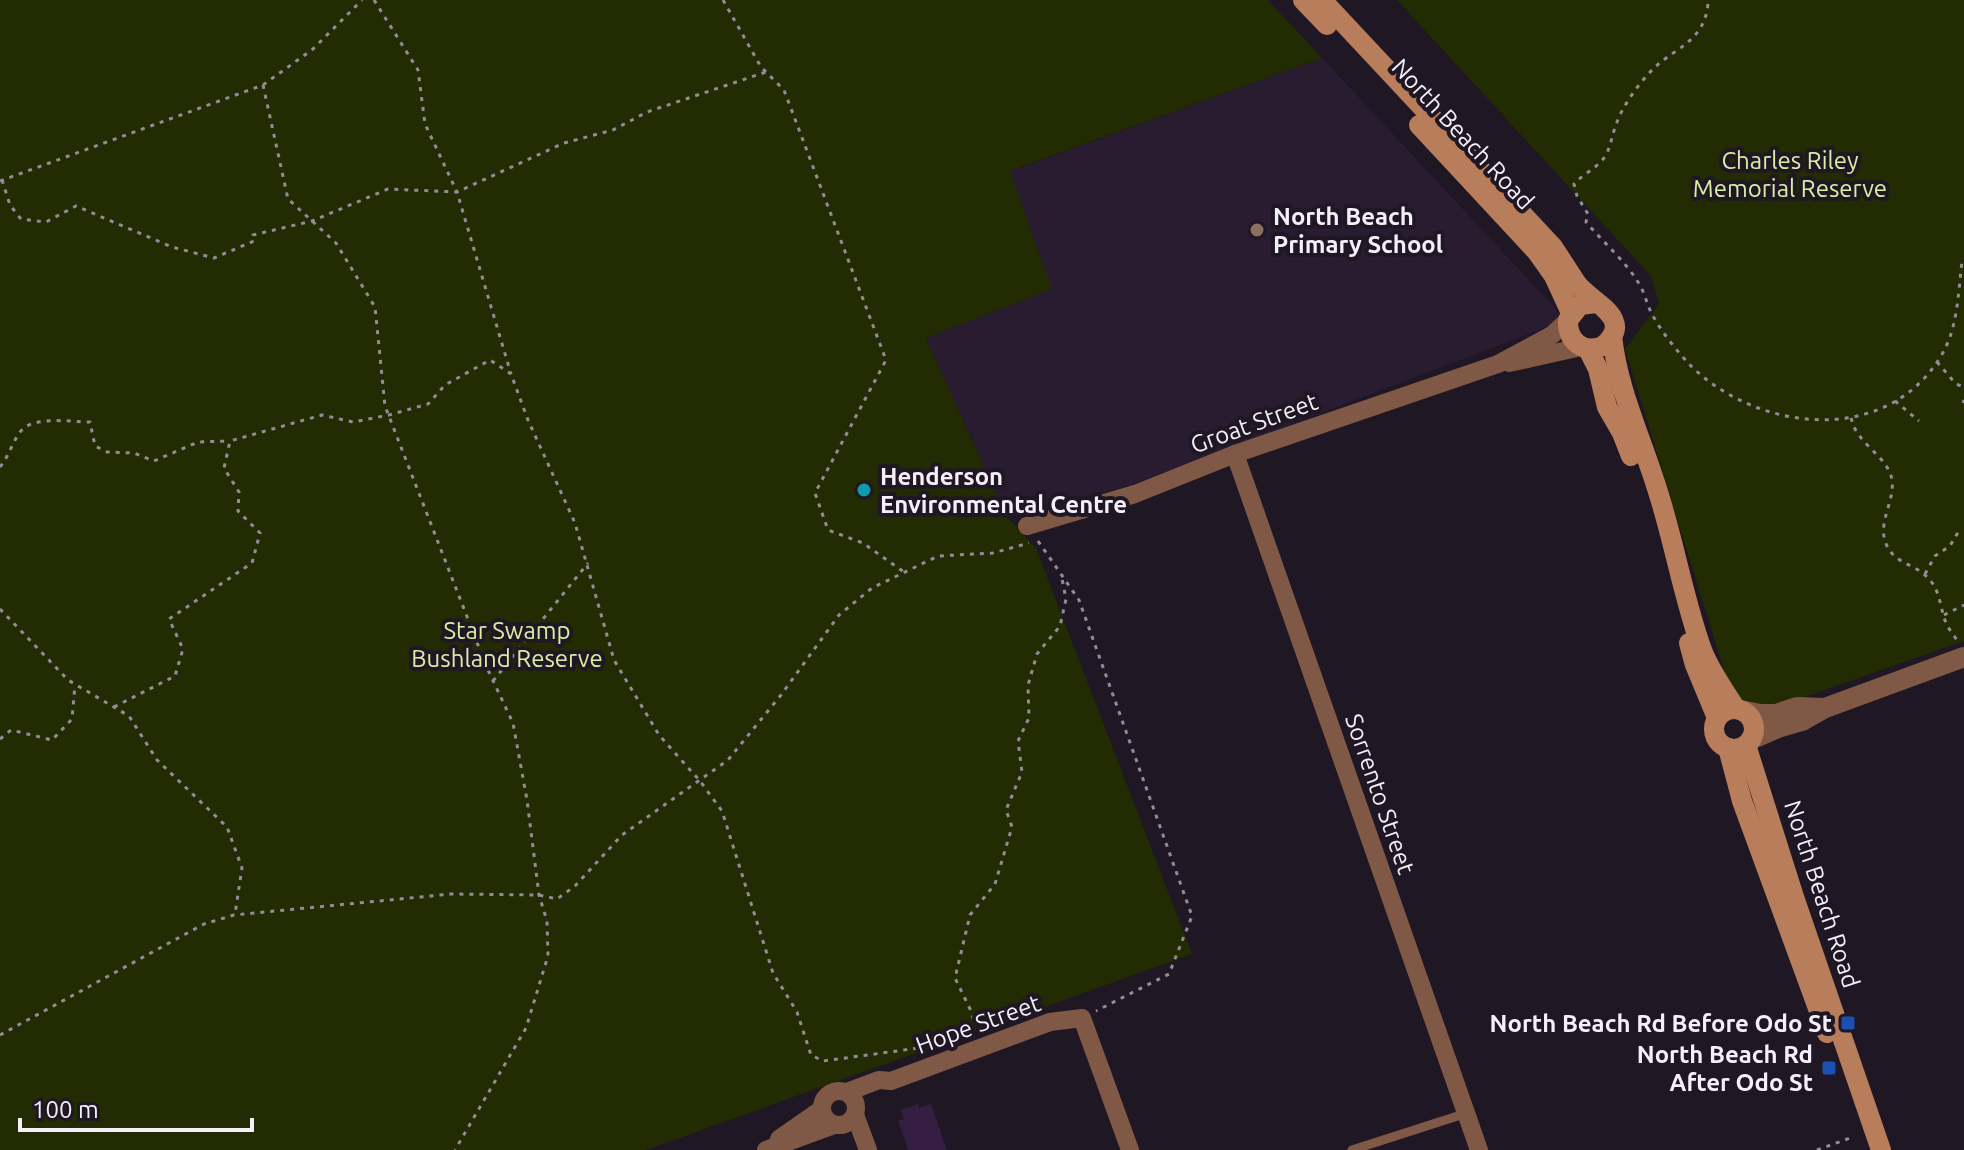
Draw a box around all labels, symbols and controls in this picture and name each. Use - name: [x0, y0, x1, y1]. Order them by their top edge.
- street label: North Beach Road: [1386, 53, 1540, 215]
- park label: Charles Riley Memorial Reserve: [1693, 147, 1887, 202]
- place label: North Beach Primary School: [1273, 203, 1443, 258]
- marker: North Beach Primary School: [1248, 221, 1266, 239]
- street label: Groat Street: [1187, 387, 1322, 458]
- place label: Henderson Environmental Centre: [880, 463, 1127, 518]
- marker: Henderson Environmental Centre: [855, 481, 873, 499]
- park label: Star Swamp Bushland Reserve: [411, 617, 603, 672]
- street label: Sorrento Street: [1340, 710, 1420, 878]
- street label: North Beach Road: [1779, 797, 1865, 991]
- street label: Hope Street: [912, 989, 1044, 1059]
- place label: North Beach Rd Before Odo St: [1490, 1010, 1832, 1037]
- marker: North Beach Rd Before Odo St: [1839, 1014, 1857, 1032]
- place label: North Beach Rd After Odo St: [1637, 1041, 1813, 1096]
- marker: North Beach Rd After Odo St: [1820, 1059, 1838, 1077]
- scale bar: [20, 1082, 252, 1132]
- text: 100 m: [32, 1096, 99, 1123]

